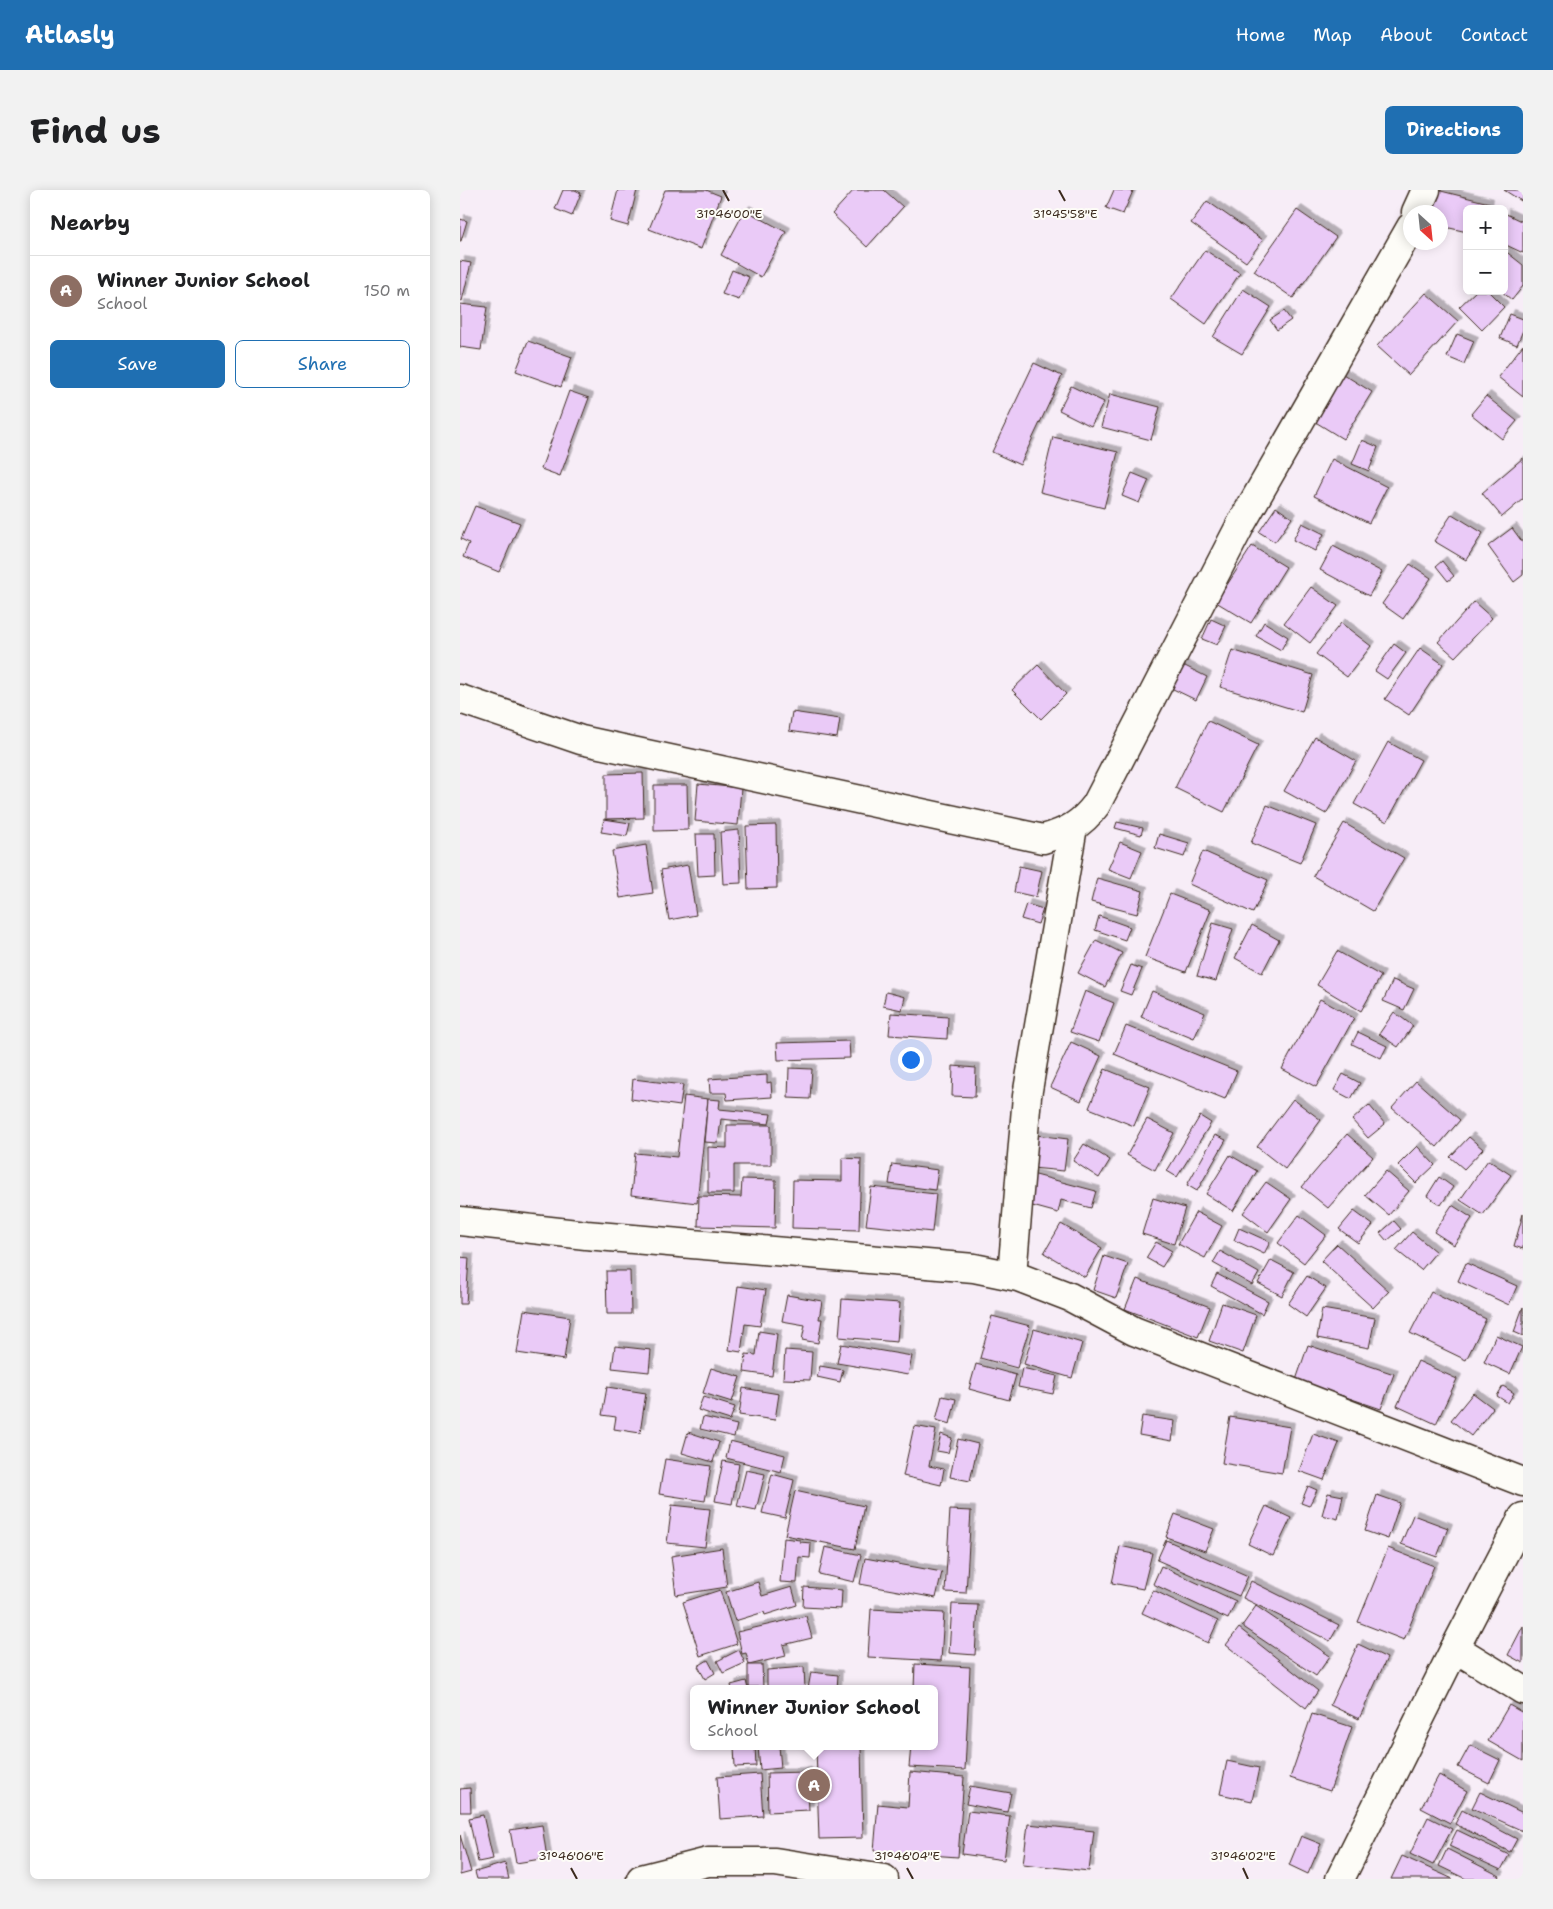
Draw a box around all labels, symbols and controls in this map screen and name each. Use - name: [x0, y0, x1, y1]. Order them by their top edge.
- text: Atlasly: [25, 19, 115, 51]
- text: Home: [1236, 23, 1285, 47]
- text: Map: [1313, 23, 1352, 47]
- text: About: [1380, 23, 1433, 47]
- text: Contact: [1461, 23, 1528, 47]
- button: Directions: [1385, 106, 1523, 154]
- text: Find us: [30, 107, 161, 154]
- north arrow: [1403, 205, 1448, 250]
- map controls: [1463, 205, 1508, 295]
- button: +: [1463, 205, 1508, 250]
- text: 31°46'00"E: [696, 206, 762, 222]
- text: 31°45'58"E: [1033, 206, 1097, 222]
- text: Nearby: [50, 209, 130, 237]
- button: −: [1463, 250, 1508, 295]
- text: Winner Junior School: [97, 268, 310, 293]
- text: A: [60, 280, 72, 301]
- text: 150 m: [363, 280, 410, 301]
- text: School: [97, 293, 147, 314]
- button: Save: [50, 340, 225, 388]
- button: Share: [235, 340, 410, 388]
- your location: [898, 1047, 924, 1073]
- popup: [690, 1685, 938, 1750]
- text: Winner Junior School: [708, 1695, 920, 1720]
- text: School: [708, 1720, 758, 1741]
- pin: A: [798, 1766, 830, 1804]
- text: 31°46'06"E: [538, 1848, 604, 1864]
- text: 31°46'04"E: [874, 1848, 940, 1864]
- text: 31°46'02"E: [1210, 1848, 1276, 1864]

